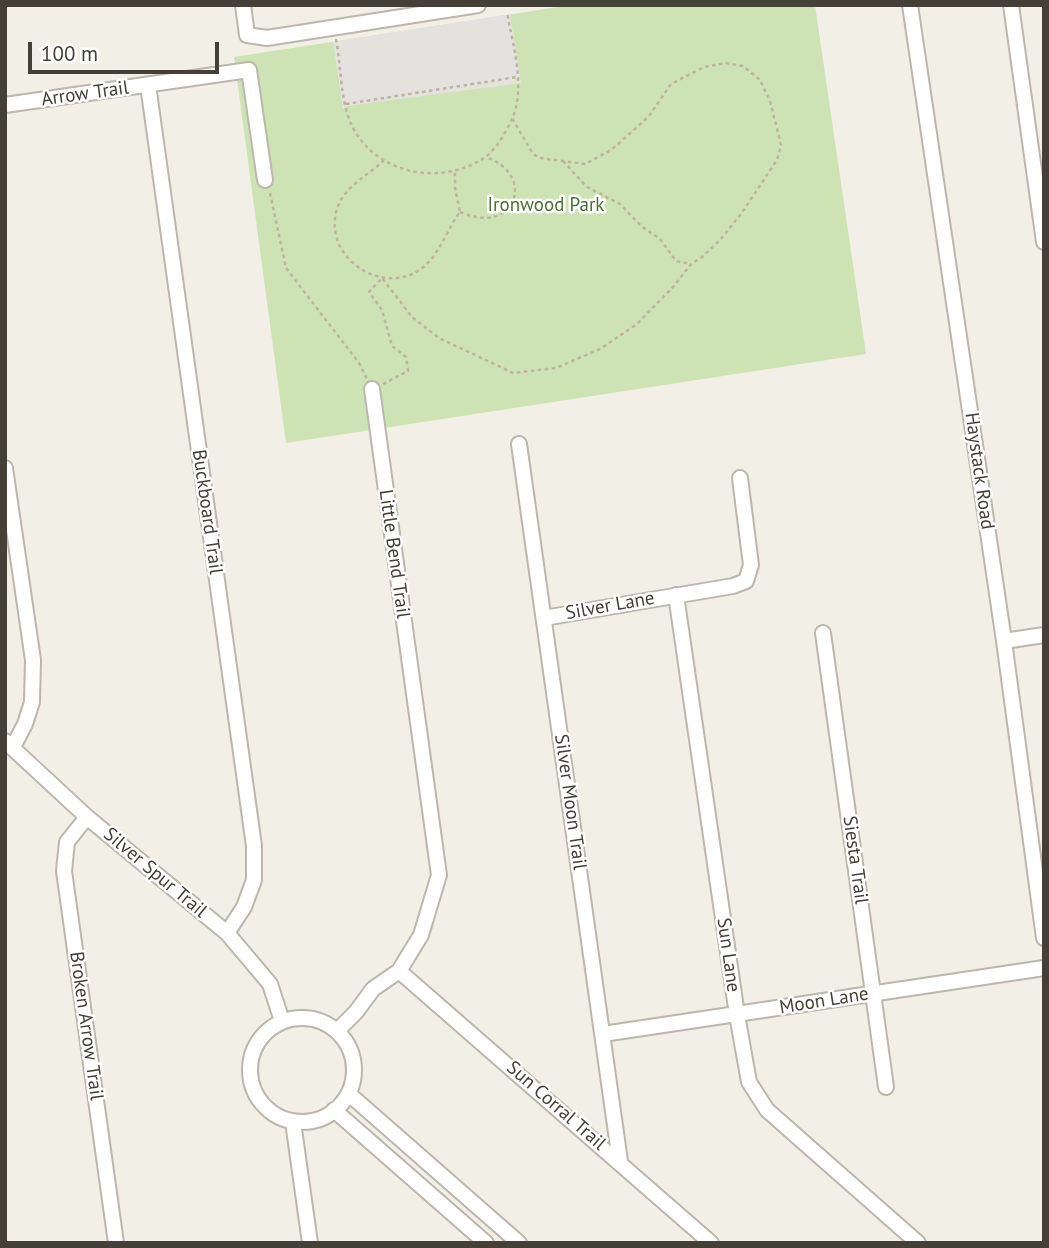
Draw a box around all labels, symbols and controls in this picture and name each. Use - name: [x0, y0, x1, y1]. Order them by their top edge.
- scale bar: [32, 28, 222, 72]
- text: 100 m: [41, 40, 98, 67]
- street label: Arrow Trail: [40, 77, 130, 111]
- park label: Ironwood Park: [488, 195, 604, 217]
- street label: Haystack Road: [960, 411, 998, 531]
- street label: Buckboard Trail: [187, 448, 227, 576]
- street label: Little Bend Trail: [374, 488, 414, 620]
- street label: Silver Lane: [564, 587, 656, 625]
- street label: Silver Moon Trail: [549, 733, 591, 871]
- street label: Siesta Trail: [838, 814, 872, 906]
- street label: Silver Spur Trail: [99, 823, 211, 923]
- street label: Sun Lane: [712, 916, 744, 994]
- street label: Broken Arrow Trail: [64, 950, 108, 1102]
- street label: Moon Lane: [778, 983, 870, 1019]
- street label: Sun Corral Trail: [502, 1057, 610, 1155]

